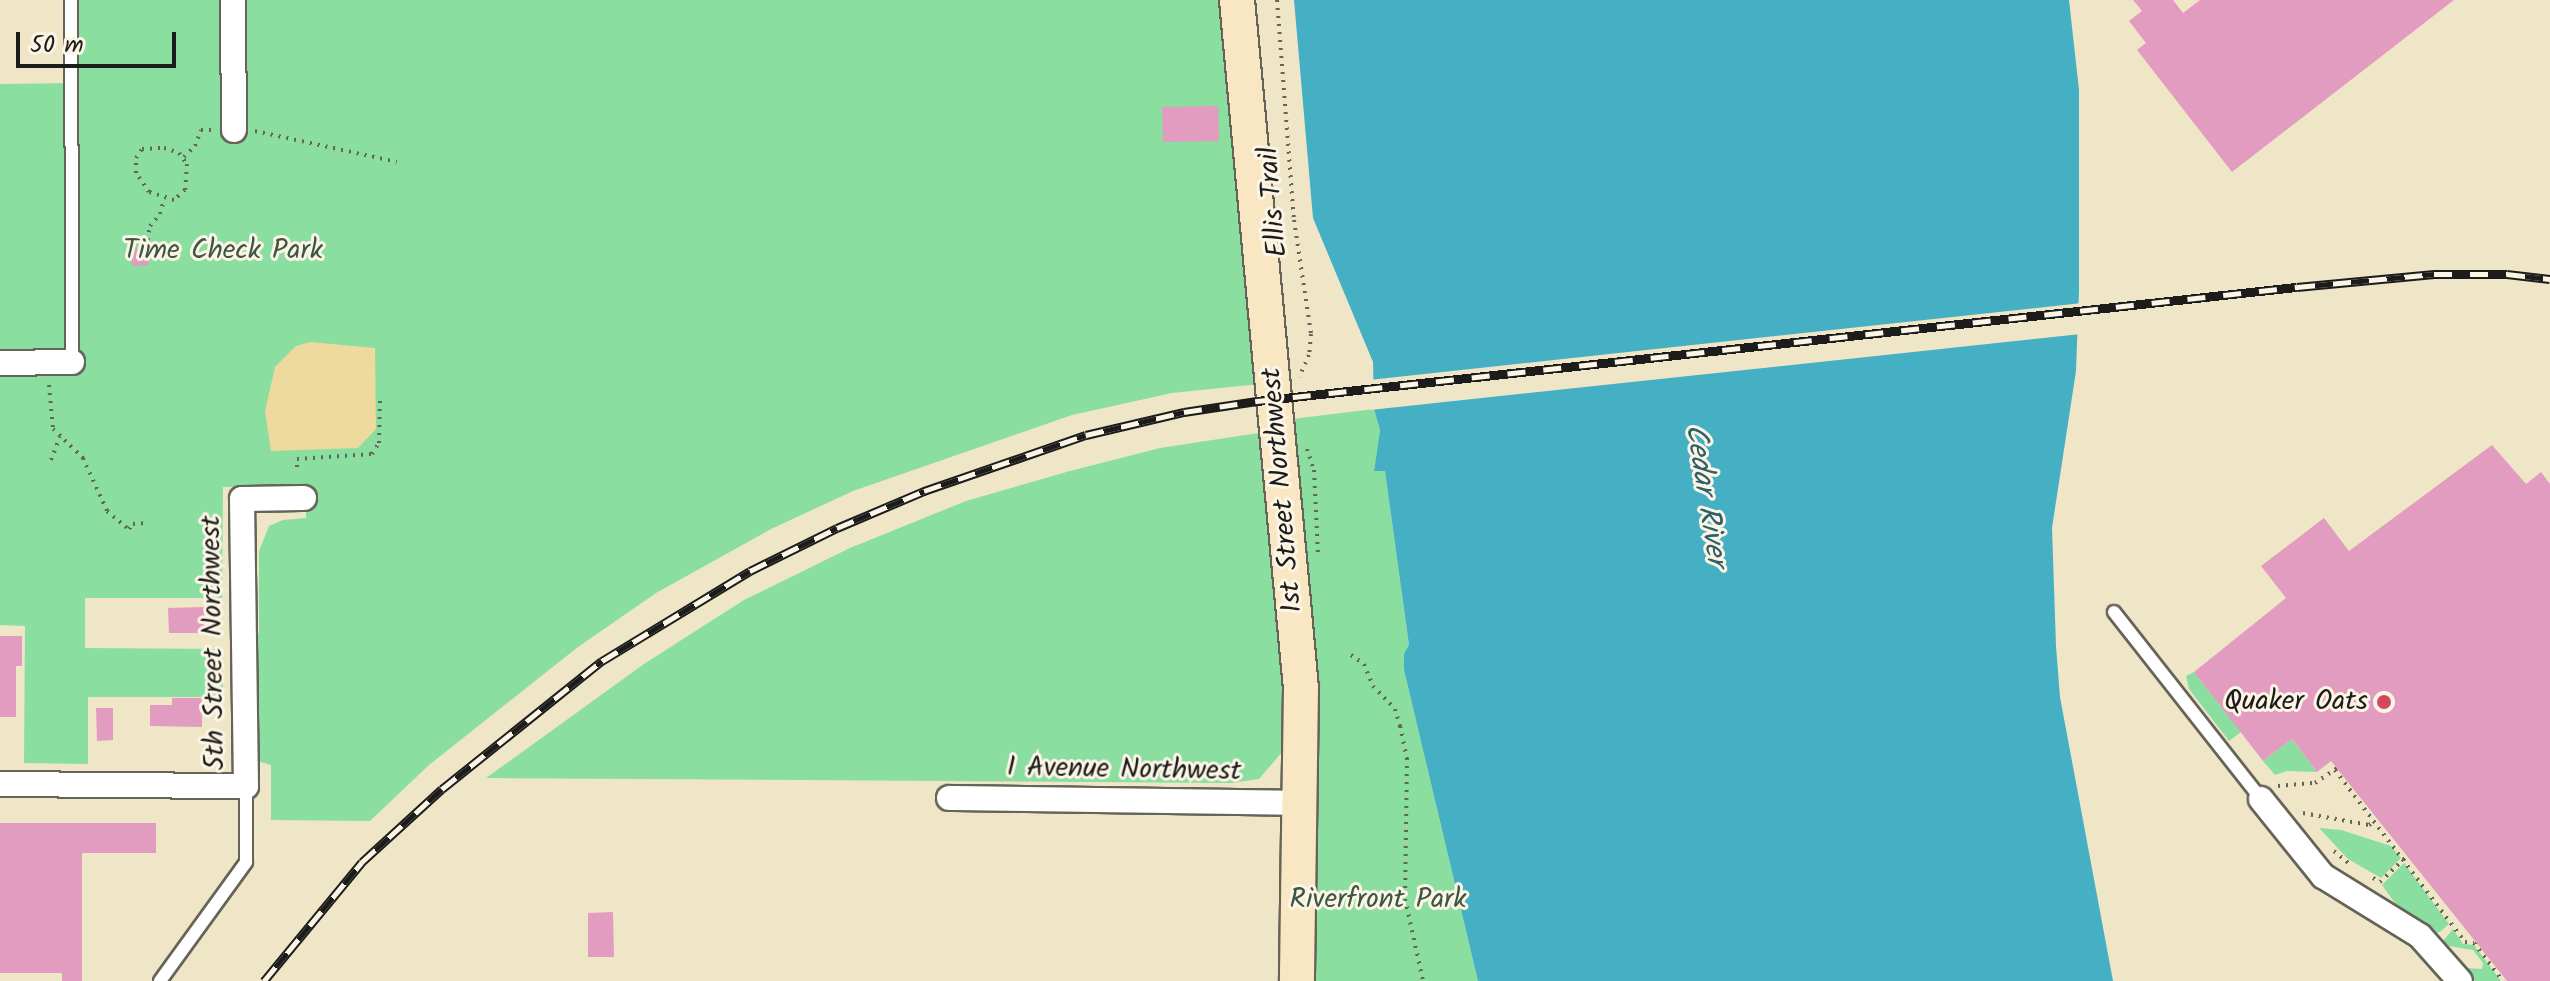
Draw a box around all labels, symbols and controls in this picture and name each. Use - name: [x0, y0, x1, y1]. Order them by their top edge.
- scale bar: [20, 16, 180, 66]
- text: 50 m: [30, 26, 84, 65]
- street label: Ellis Trail: [1252, 145, 1296, 259]
- park label: Time Check Park: [123, 234, 323, 268]
- street label: 1st Street Northwest: [1256, 366, 1310, 614]
- water label: Cedar River: [1676, 421, 1734, 569]
- street label: 5th Street Northwest: [195, 515, 233, 771]
- place label: Quaker Oats: [2224, 685, 2368, 719]
- marker: Quaker Oats: [2375, 693, 2393, 711]
- street label: I Avenue Northwest: [1006, 751, 1242, 789]
- park label: Riverfront Park: [1290, 883, 1466, 917]

